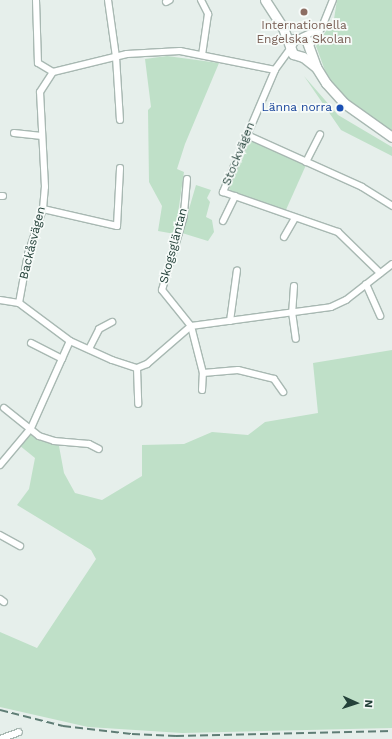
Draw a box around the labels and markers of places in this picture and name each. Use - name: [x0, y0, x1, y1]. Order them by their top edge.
- marker: Internationella Engelska Skolan: [299, 7, 309, 17]
- place label: Internationella Engelska Skolan: [256, 19, 352, 47]
- place label: Länna norra: [261, 101, 332, 115]
- marker: Länna norra: [335, 103, 345, 113]

